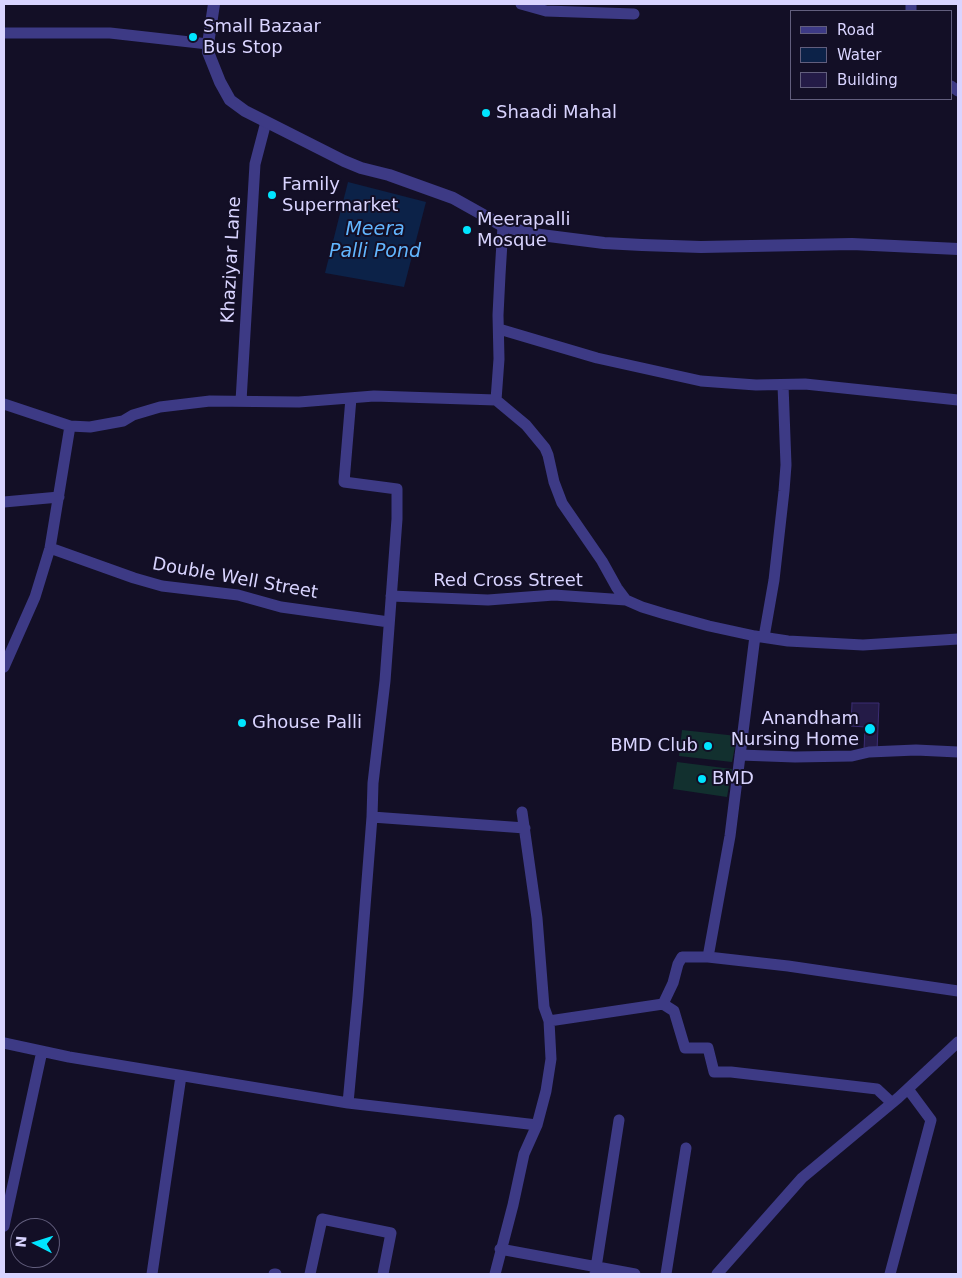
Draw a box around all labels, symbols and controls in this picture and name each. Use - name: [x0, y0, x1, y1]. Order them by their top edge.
- legend: [790, 10, 952, 100]
- place label: Small Bazaar Bus Stop: [203, 16, 321, 58]
- text: Road: [837, 21, 875, 39]
- marker: Small Bazaar Bus Stop: [187, 31, 199, 43]
- text: Water: [837, 46, 881, 64]
- text: Building: [837, 71, 898, 89]
- place label: Shaadi Mahal: [496, 102, 617, 124]
- marker: Shaadi Mahal: [480, 107, 492, 119]
- place label: Family Supermarket: [282, 174, 398, 216]
- marker: Family Supermarket: [266, 189, 278, 201]
- street label: Khaziyar Lane: [218, 196, 246, 324]
- place label: Meerapalli Mosque: [477, 209, 571, 252]
- water label: Meera Palli Pond: [329, 219, 421, 263]
- marker: Meerapalli Mosque: [461, 224, 473, 236]
- street label: Double Well Street: [151, 554, 319, 604]
- street label: Red Cross Street: [433, 570, 583, 592]
- place label: Anandham Nursing Home: [731, 708, 859, 751]
- place label: Ghouse Palli: [252, 712, 362, 734]
- marker: Ghouse Palli: [236, 717, 248, 729]
- marker: Anandham Nursing Home: [863, 722, 877, 736]
- place label: BMD Club: [610, 735, 698, 757]
- marker: BMD Club: [702, 740, 714, 752]
- place label: BMD: [712, 768, 754, 790]
- marker: BMD: [696, 773, 708, 785]
- north arrow: [10, 1218, 60, 1268]
- text: N: [13, 1235, 30, 1248]

